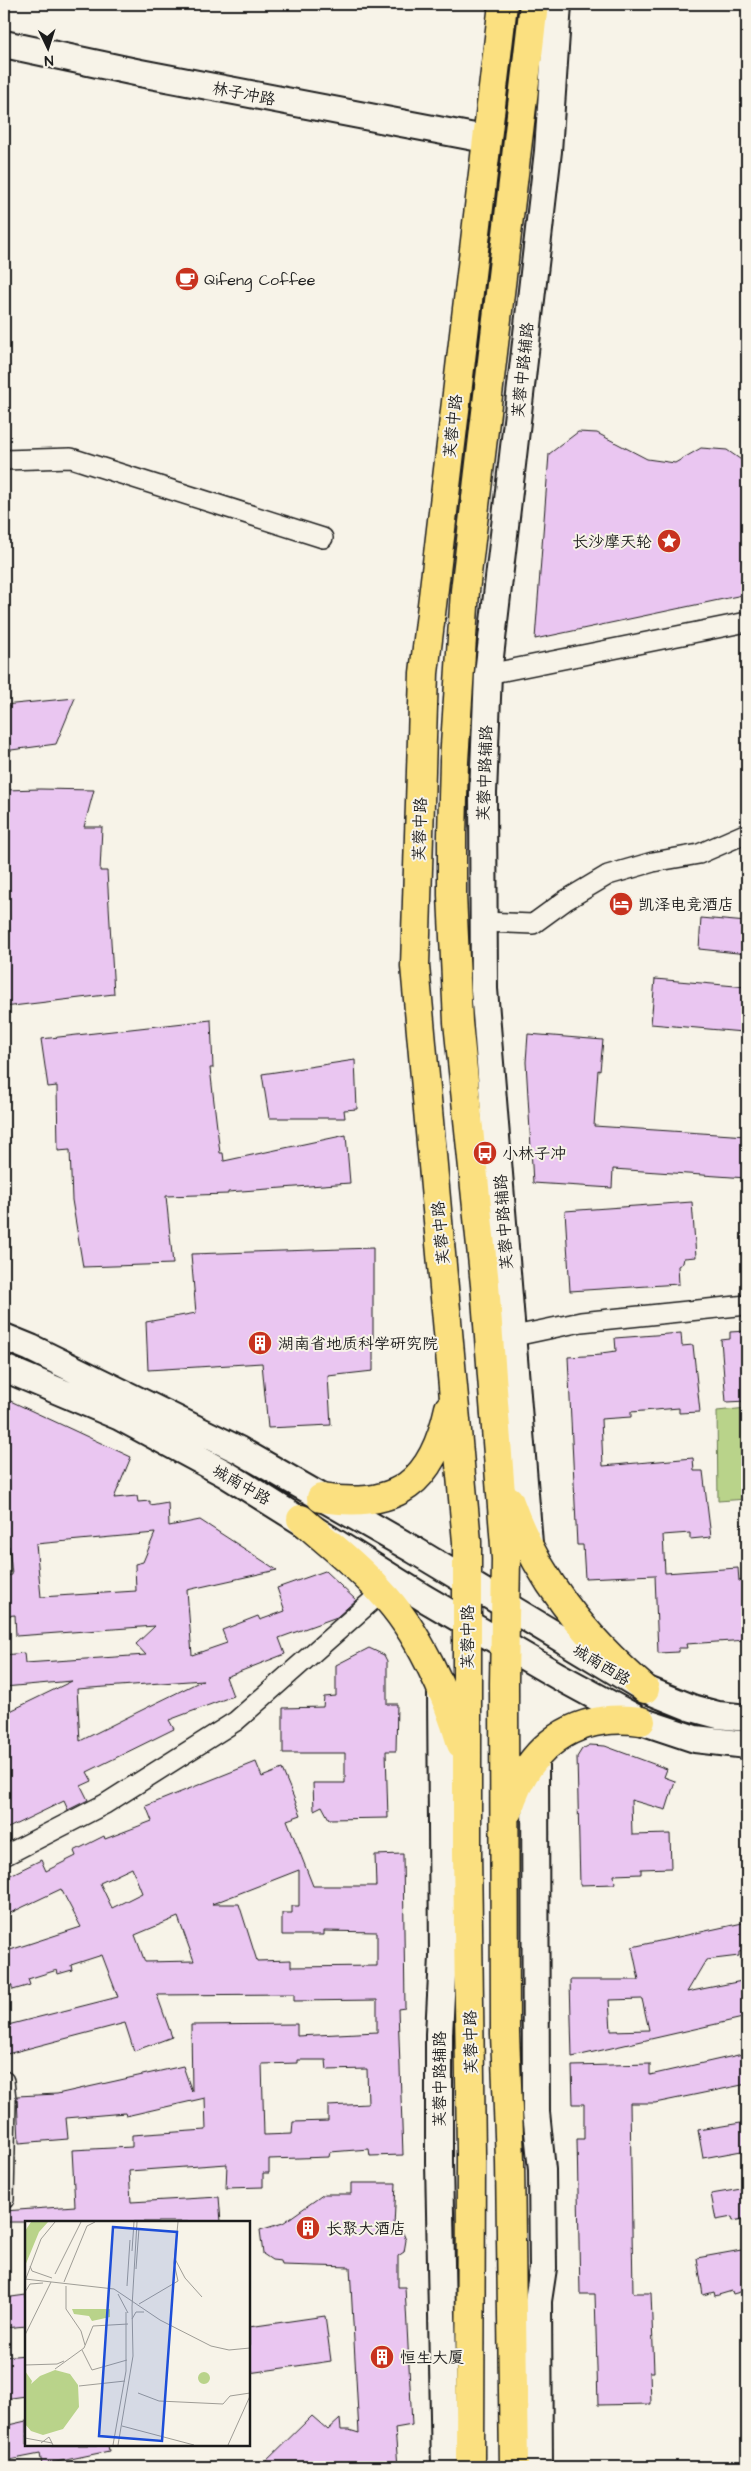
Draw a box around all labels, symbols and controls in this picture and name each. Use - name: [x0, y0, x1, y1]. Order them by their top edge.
- north arrow: [22, 22, 72, 72]
- text: N: [44, 50, 54, 70]
- street label: 林子冲路: [210, 77, 277, 111]
- cafe icon: Qifeng Coffee: [174, 266, 200, 292]
- place label: Qifeng Coffee: [204, 269, 316, 292]
- street label: 芙蓉中路辅路: [507, 321, 539, 419]
- street label: 芙蓉中路: [439, 393, 467, 459]
- place icon: 长沙摩天轮: [656, 528, 682, 554]
- place label: 长沙摩天轮: [572, 531, 652, 553]
- street label: 芙蓉中路辅路: [472, 725, 498, 821]
- street label: 芙蓉中路: [408, 797, 432, 861]
- hotel icon: 凯泽电竞酒店: [608, 891, 634, 917]
- place label: 凯泽电竞酒店: [638, 894, 734, 916]
- bus stop icon: 小林子冲: [472, 1140, 498, 1166]
- place label: 小林子冲: [502, 1143, 566, 1165]
- street label: 芙蓉中路辅路: [490, 1173, 518, 1271]
- street label: 芙蓉中路: [427, 1200, 455, 1266]
- building icon: 湖南省地质科学研究院: [247, 1330, 273, 1356]
- place label: 湖南省地质科学研究院: [278, 1333, 438, 1355]
- street label: 城南中路: [208, 1459, 275, 1510]
- street label: 芙蓉中路: [457, 1605, 479, 1669]
- street label: 城南西路: [568, 1639, 635, 1691]
- street label: 芙蓉中路: [459, 2010, 483, 2074]
- street label: 芙蓉中路辅路: [429, 2031, 451, 2127]
- building icon: 长聚大酒店: [295, 2215, 321, 2241]
- place label: 长聚大酒店: [326, 2218, 406, 2240]
- inset map: [25, 2221, 250, 2446]
- building icon: 恒生大厦: [369, 2344, 395, 2370]
- place label: 恒生大厦: [400, 2347, 464, 2369]

